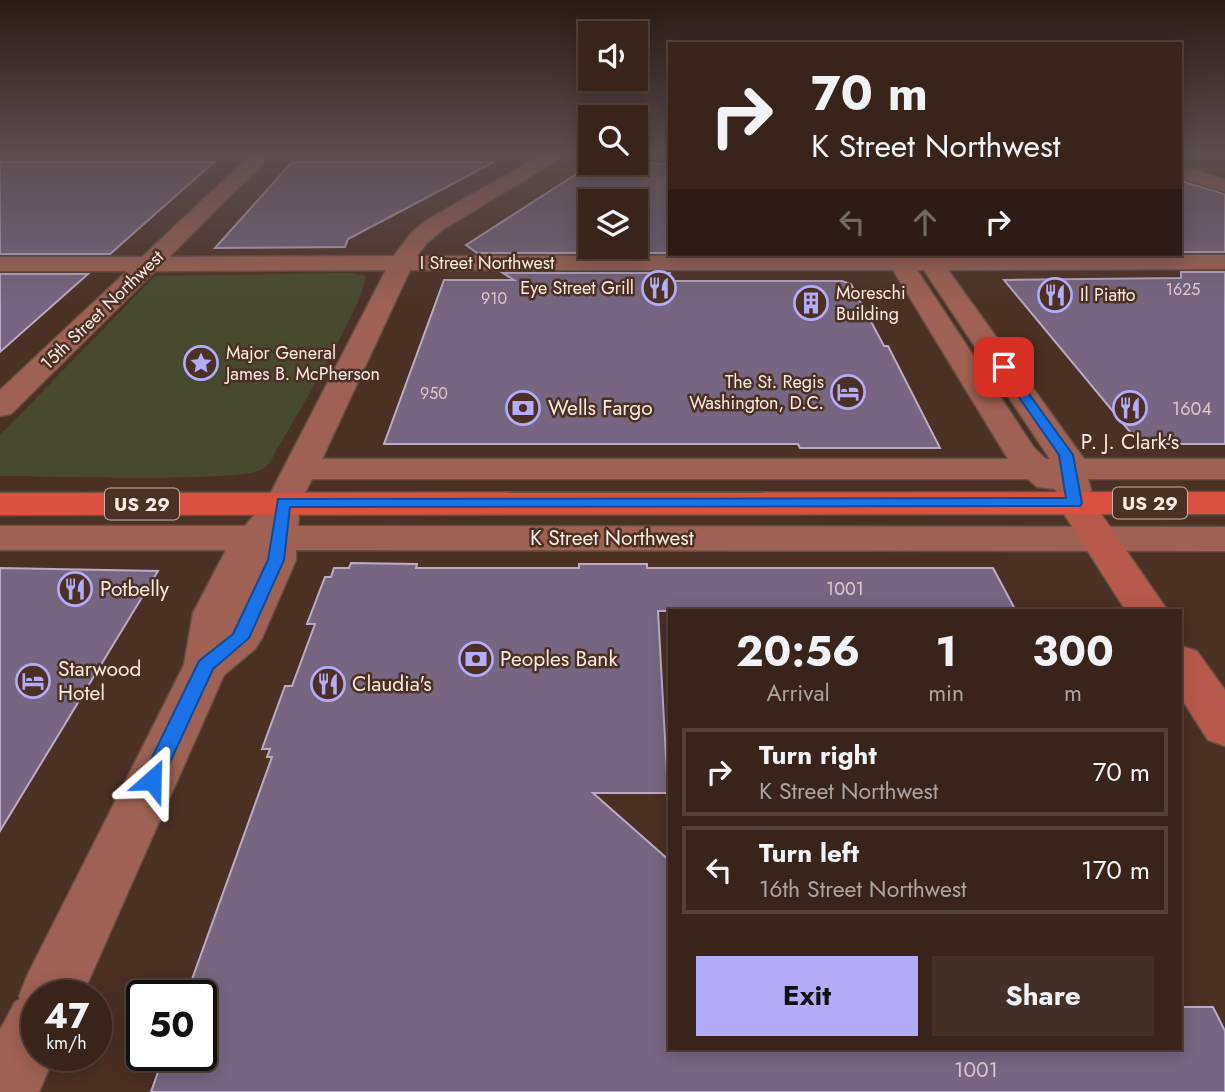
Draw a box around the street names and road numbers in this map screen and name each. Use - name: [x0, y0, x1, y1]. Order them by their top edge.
- street label: 15th Street Northwest: [35, 244, 170, 376]
- street label: I Street Northwest: [420, 250, 555, 276]
- road number: US 29: [1113, 488, 1187, 518]
- road number: US 29: [105, 489, 179, 520]
- street label: K Street Northwest: [530, 523, 694, 553]

